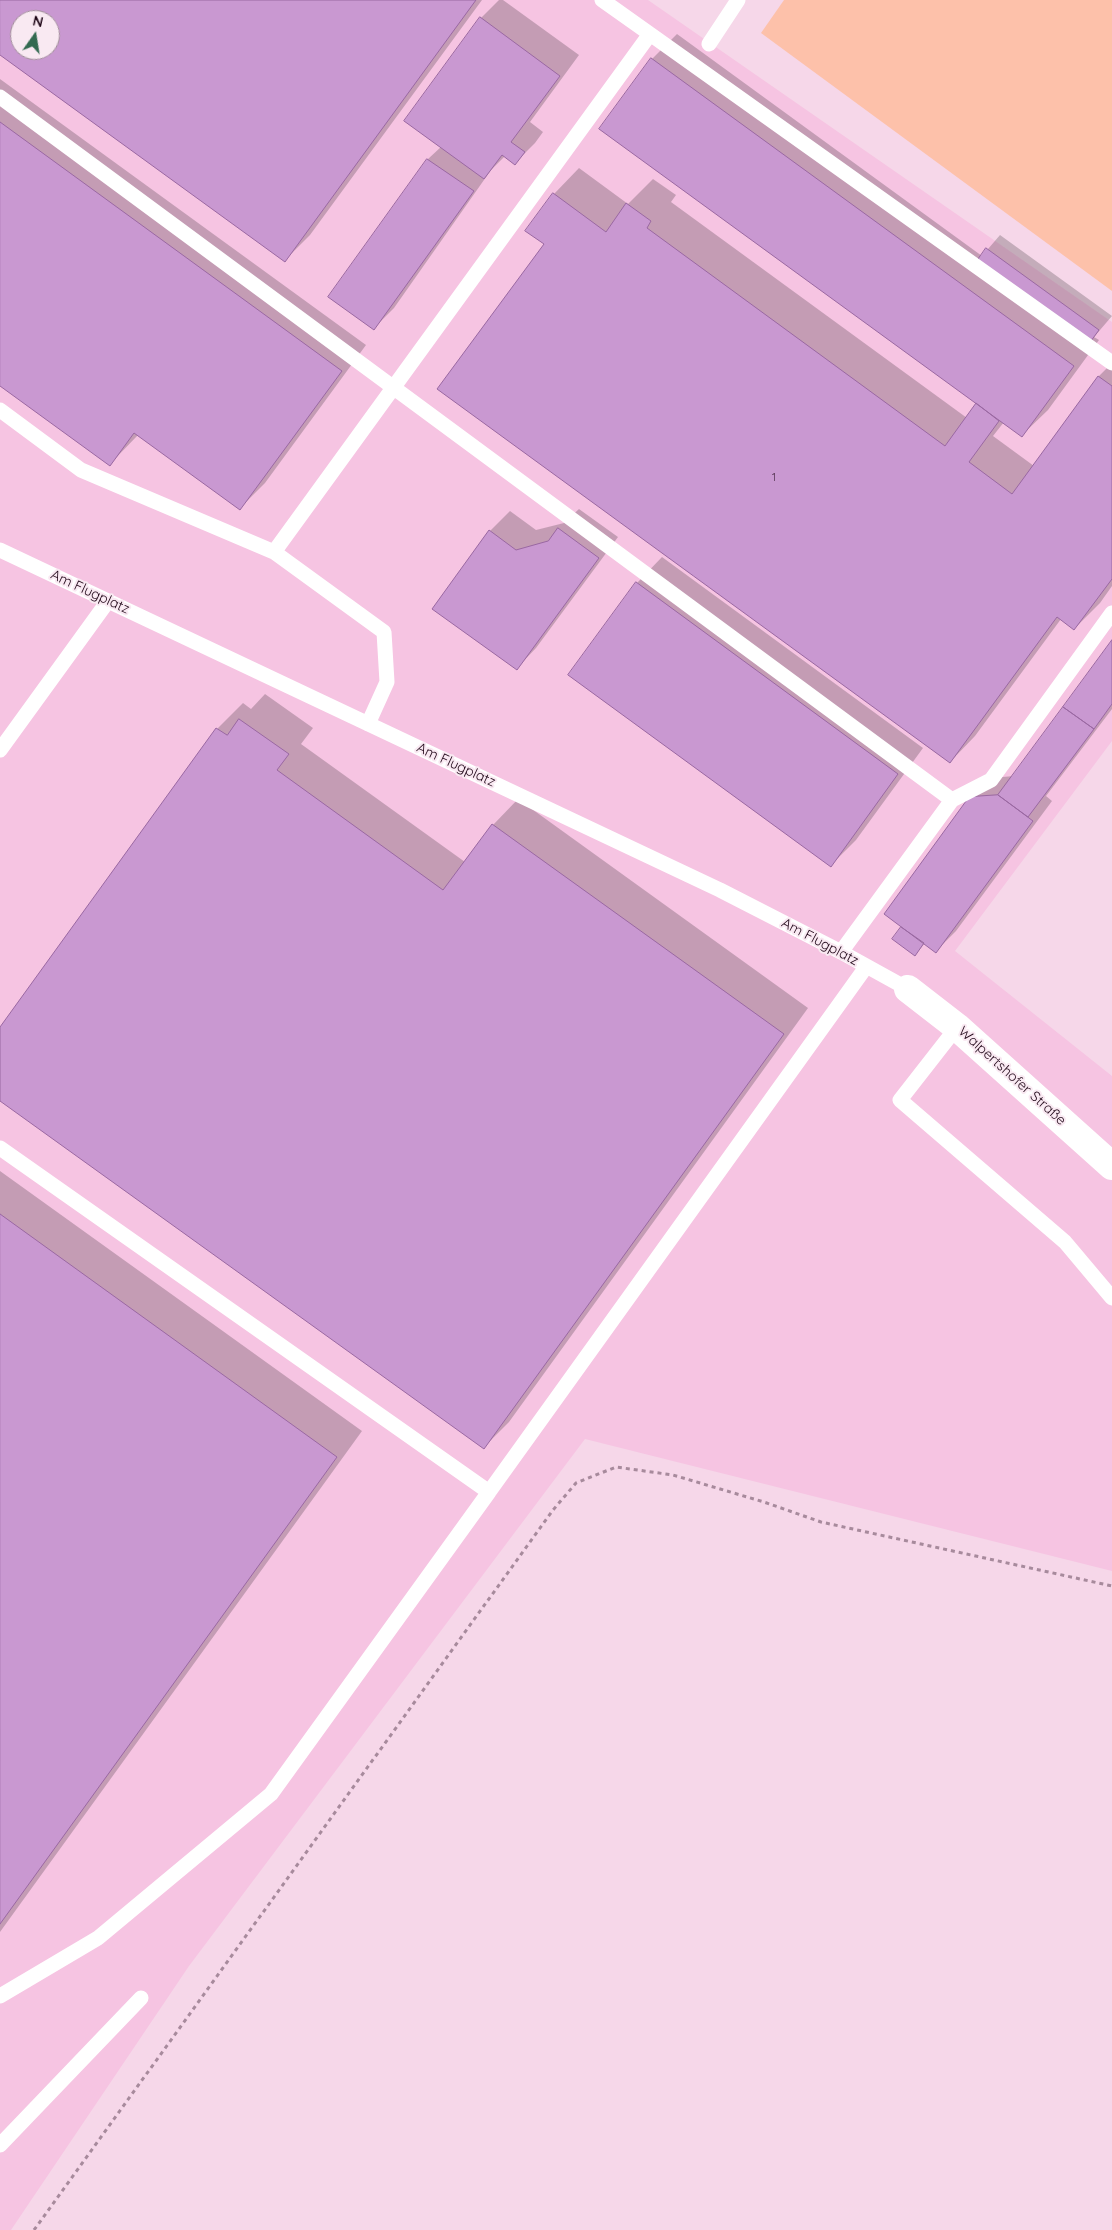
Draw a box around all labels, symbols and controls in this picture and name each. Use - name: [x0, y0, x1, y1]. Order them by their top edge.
- north arrow: [10, 10, 60, 60]
- text: N: [31, 11, 45, 31]
- house number: 1: [772, 471, 776, 485]
- street label: Am Flugplatz: [48, 566, 132, 618]
- street label: Am Flugplatz: [414, 739, 498, 791]
- street label: Am Flugplatz: [779, 915, 861, 969]
- street label: Walpertshofer Straße: [955, 1023, 1069, 1129]

